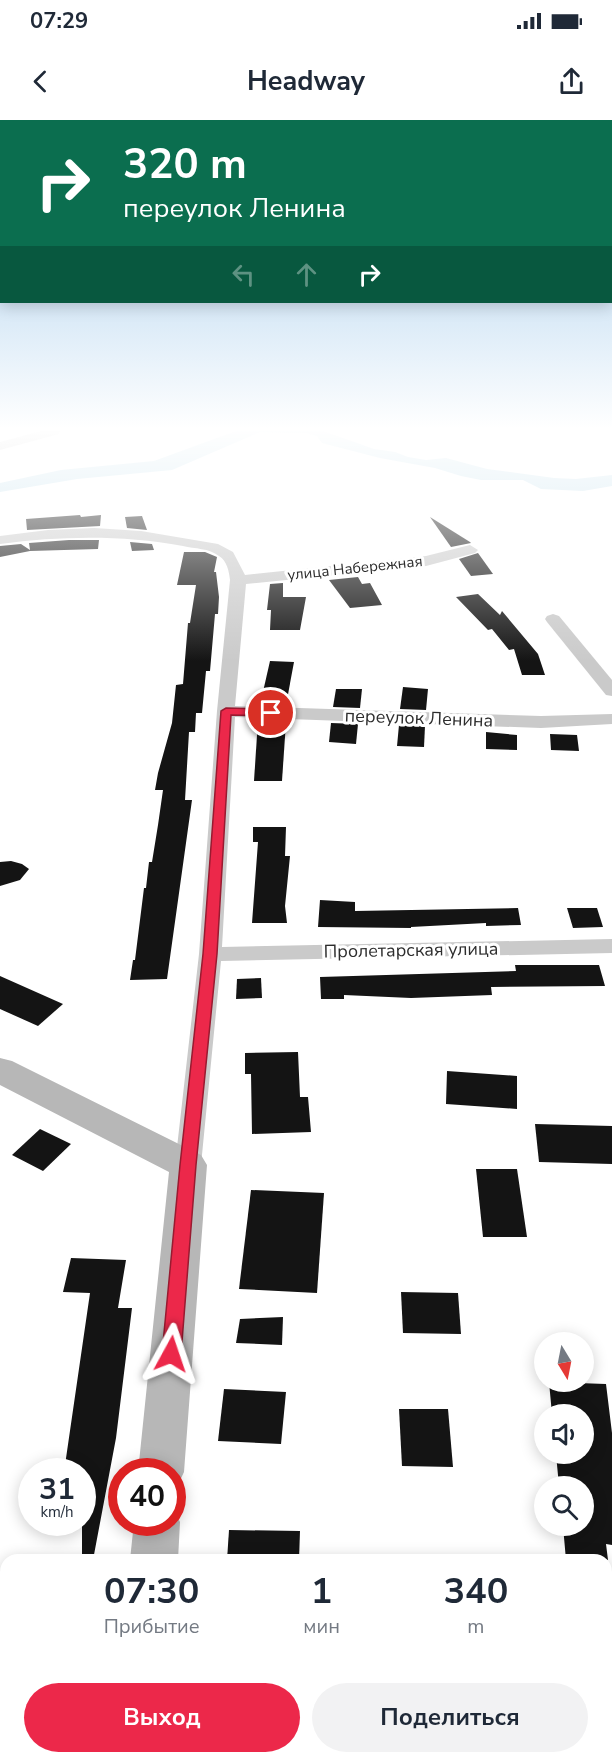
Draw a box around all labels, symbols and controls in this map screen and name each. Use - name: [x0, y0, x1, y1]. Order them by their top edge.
- text: 07:29: [30, 6, 88, 36]
- text: Headway: [247, 63, 365, 100]
- icon: back: [24, 65, 57, 98]
- icon: share: [555, 65, 588, 98]
- text: 320 m: [123, 136, 247, 193]
- icon: right: [24, 144, 102, 222]
- text: переулок Ленина: [123, 190, 346, 227]
- icon: left: [227, 258, 260, 291]
- icon: ahead: [290, 258, 323, 291]
- icon: right: [353, 258, 386, 291]
- street label: улица Набережная: [287, 551, 423, 585]
- pin: [245, 687, 296, 738]
- icon: arrive: [254, 696, 287, 729]
- street label: переулок Ленина: [344, 703, 494, 733]
- street label: Пролетарская улица: [323, 936, 499, 964]
- position arrow: [139, 1322, 203, 1386]
- north arrow: [534, 1332, 594, 1392]
- map controls: [534, 1332, 594, 1536]
- button: sound: [534, 1404, 594, 1464]
- speed limit sign: 40: [108, 1458, 186, 1536]
- text: 31: [39, 1469, 75, 1510]
- button: search: [534, 1476, 594, 1536]
- text: km/h: [40, 1502, 74, 1522]
- text: 07:30: [104, 1567, 199, 1616]
- text: 1: [311, 1567, 332, 1616]
- text: 340: [444, 1567, 508, 1616]
- text: Прибытие: [104, 1613, 200, 1640]
- text: мин: [303, 1613, 340, 1640]
- text: m: [467, 1613, 484, 1640]
- button: Выход: [24, 1683, 300, 1752]
- button: Поделиться: [312, 1683, 588, 1752]

